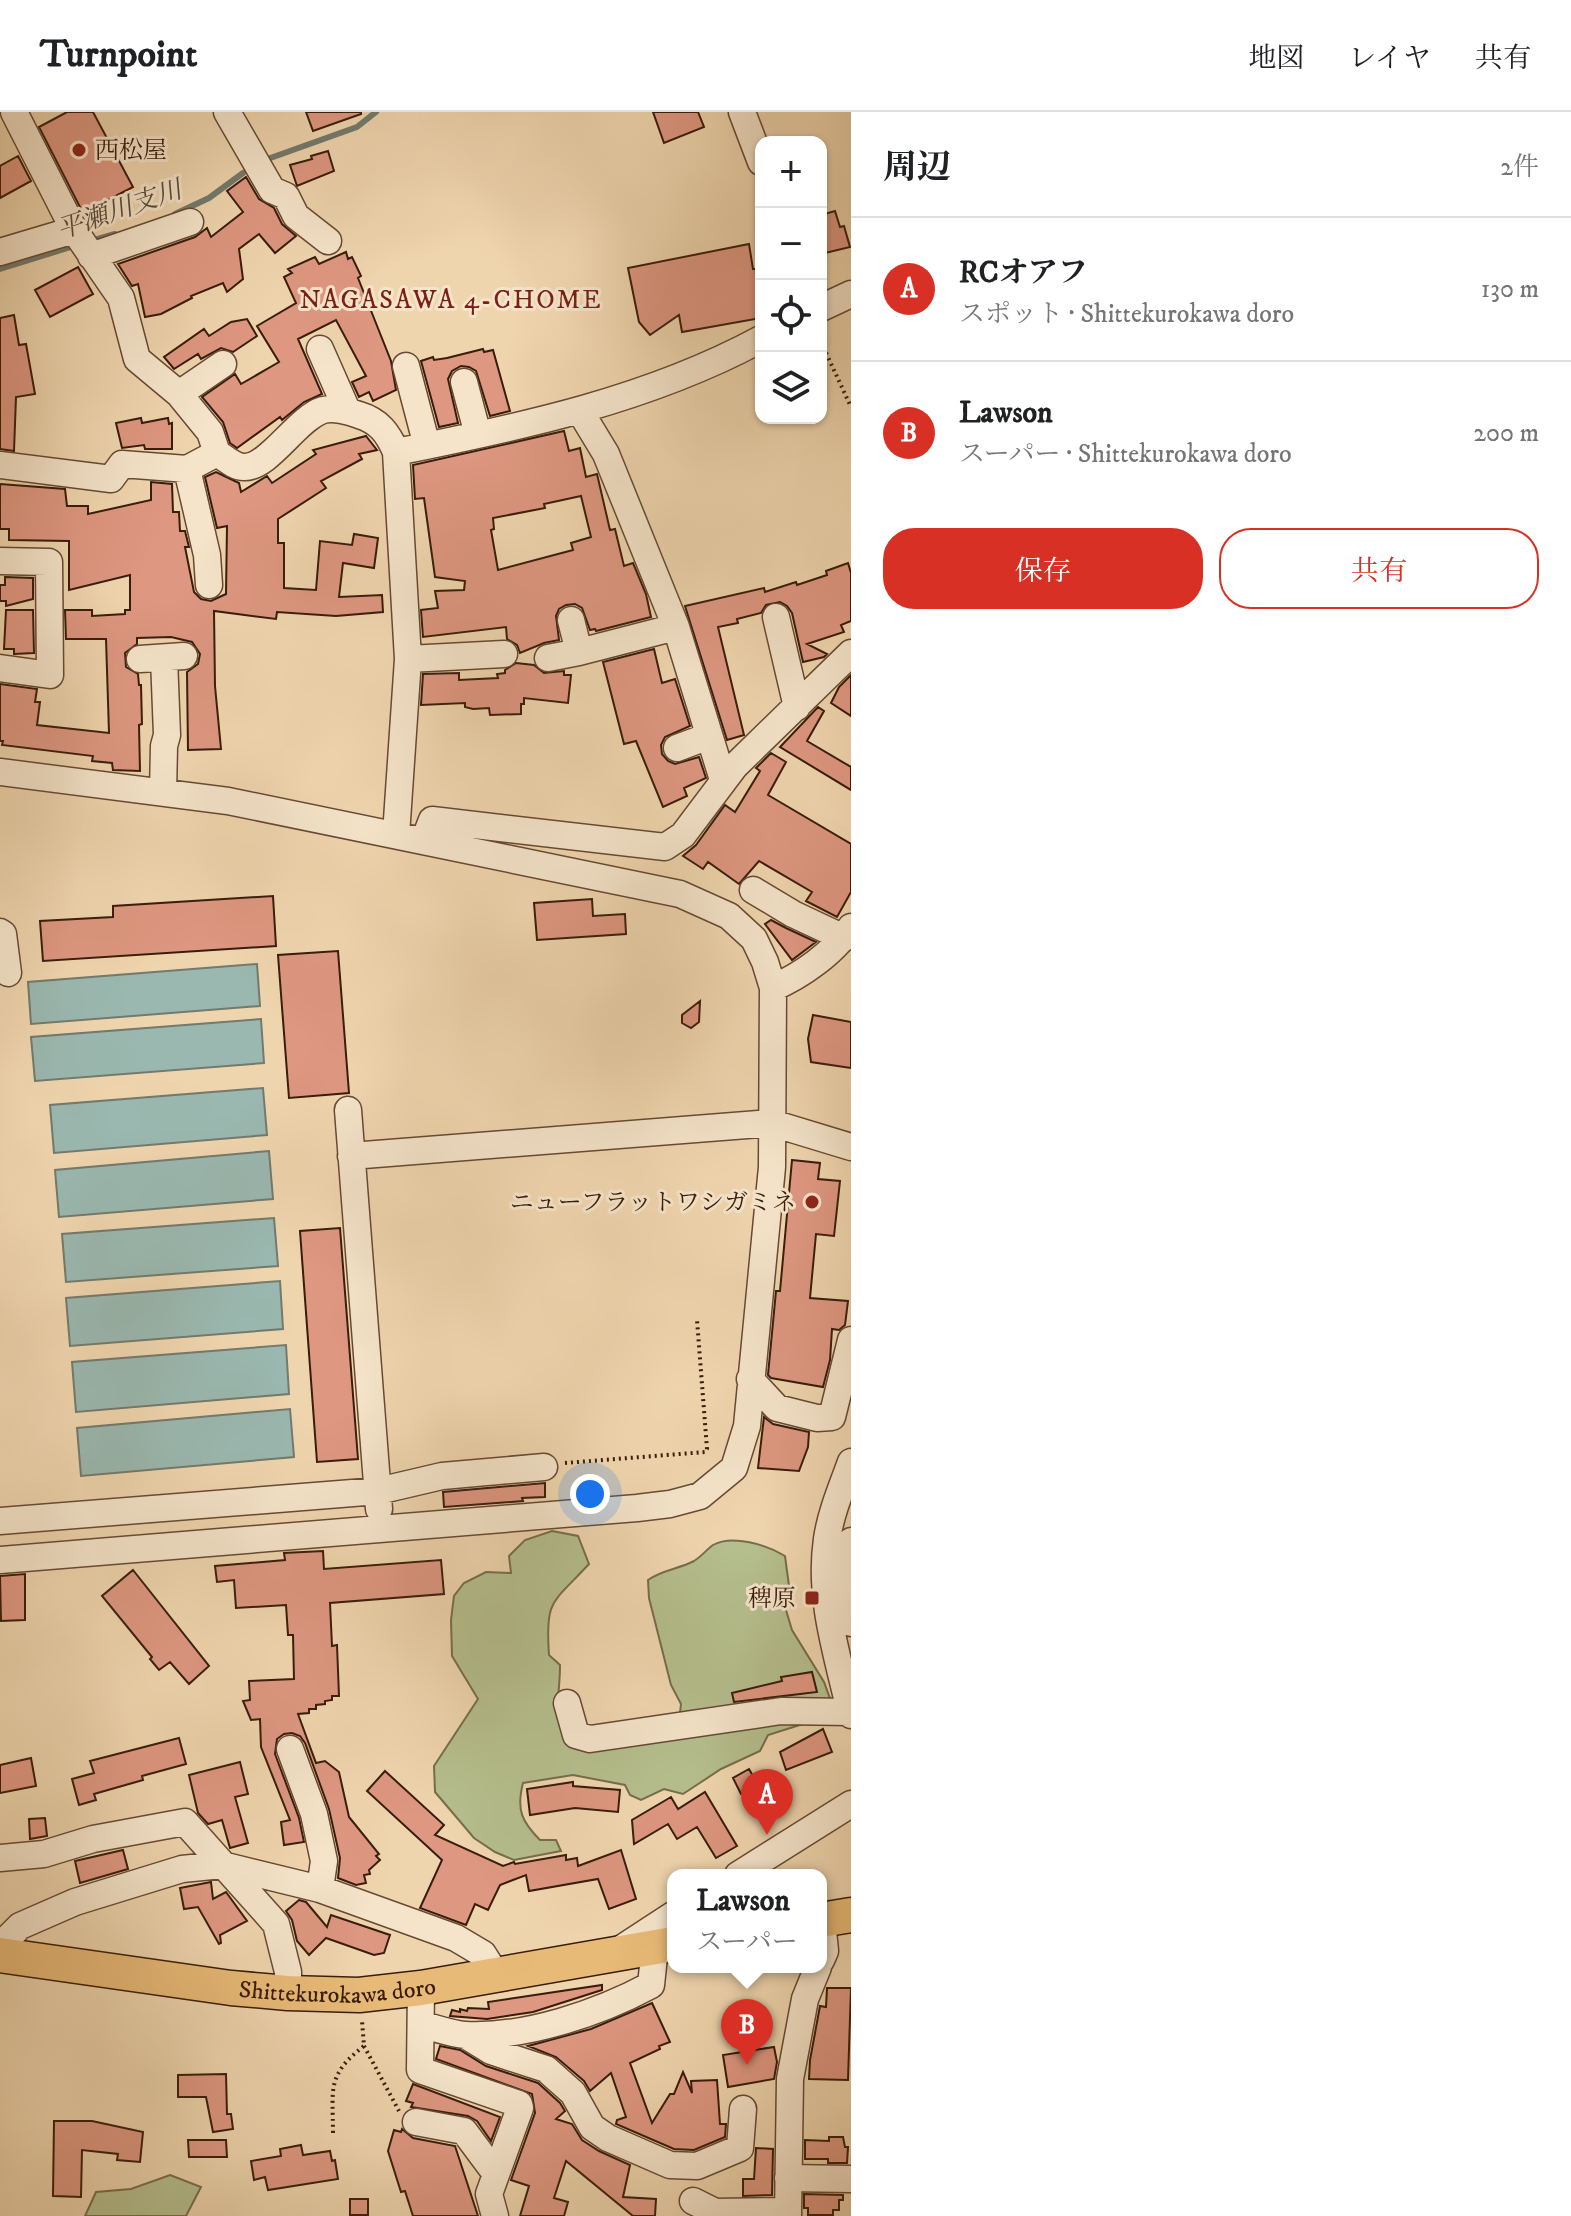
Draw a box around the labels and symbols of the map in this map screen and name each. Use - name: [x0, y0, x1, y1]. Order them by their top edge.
- place label: 西松屋: [95, 136, 167, 166]
- marker: 西松屋: [70, 141, 88, 159]
- water label: 平瀬川支川: [53, 173, 189, 247]
- district label: NAGASAWA 4-CHOME: [299, 284, 603, 317]
- place label: ニューフラットワシガミネ: [510, 1188, 796, 1218]
- marker: ニューフラットワシガミネ: [803, 1193, 821, 1211]
- your location: [570, 1474, 610, 1514]
- place label: 稗原: [748, 1584, 796, 1614]
- marker: 稗原: [803, 1589, 821, 1607]
- pin: A: [741, 1769, 793, 1835]
- street label: Shittekurokawa doro: [238, 1972, 438, 2011]
- pin: B: [721, 1999, 773, 2065]

